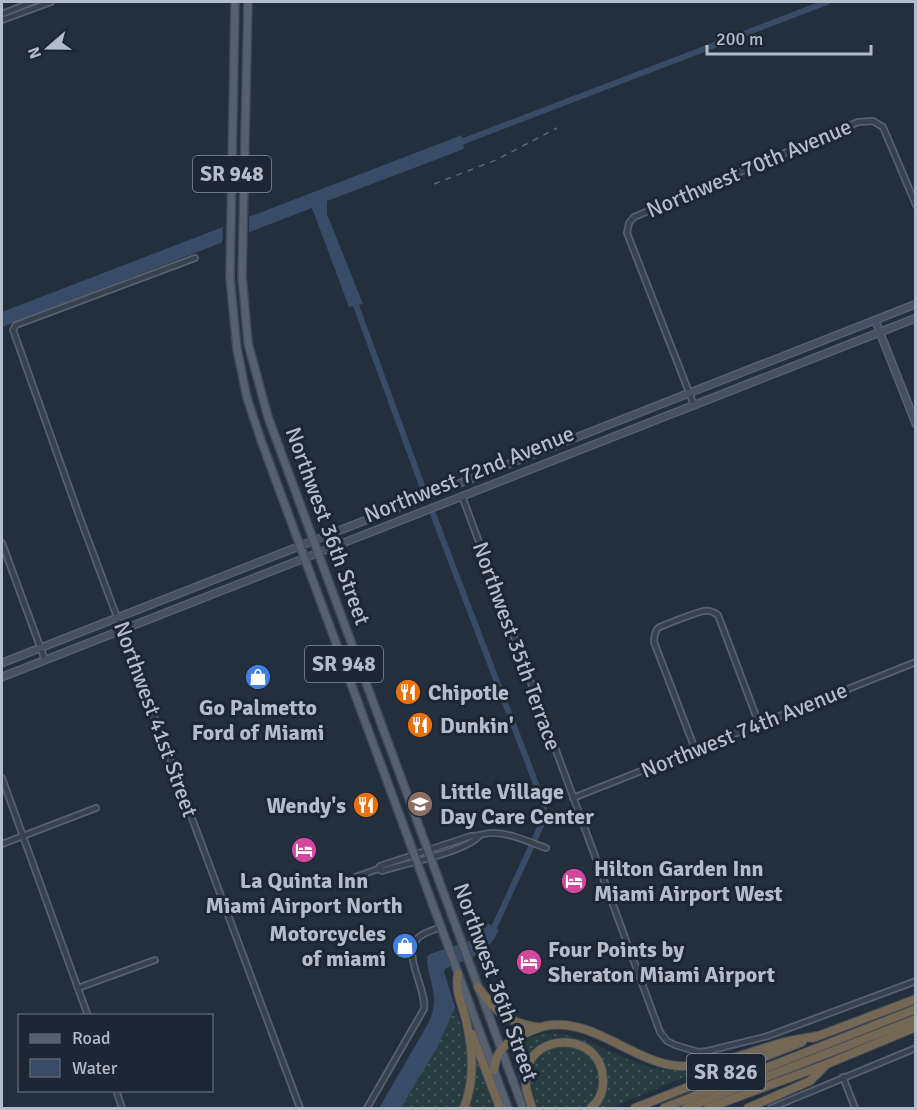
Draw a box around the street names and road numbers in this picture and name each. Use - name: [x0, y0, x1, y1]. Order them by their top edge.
- street label: Northwest 70th Avenue: [642, 113, 856, 223]
- road number: SR 948: [193, 156, 271, 192]
- street label: Northwest 72nd Avenue: [360, 420, 578, 528]
- street label: Northwest 36th Street: [280, 423, 376, 629]
- street label: Northwest 35th Terrace: [467, 538, 567, 754]
- street label: Northwest 41st Street: [108, 617, 204, 821]
- road number: SR 948: [305, 646, 383, 682]
- street label: Northwest 74th Avenue: [637, 676, 851, 784]
- street label: Northwest 36th Street: [448, 879, 544, 1085]
- road number: SR 826: [687, 1054, 765, 1090]

